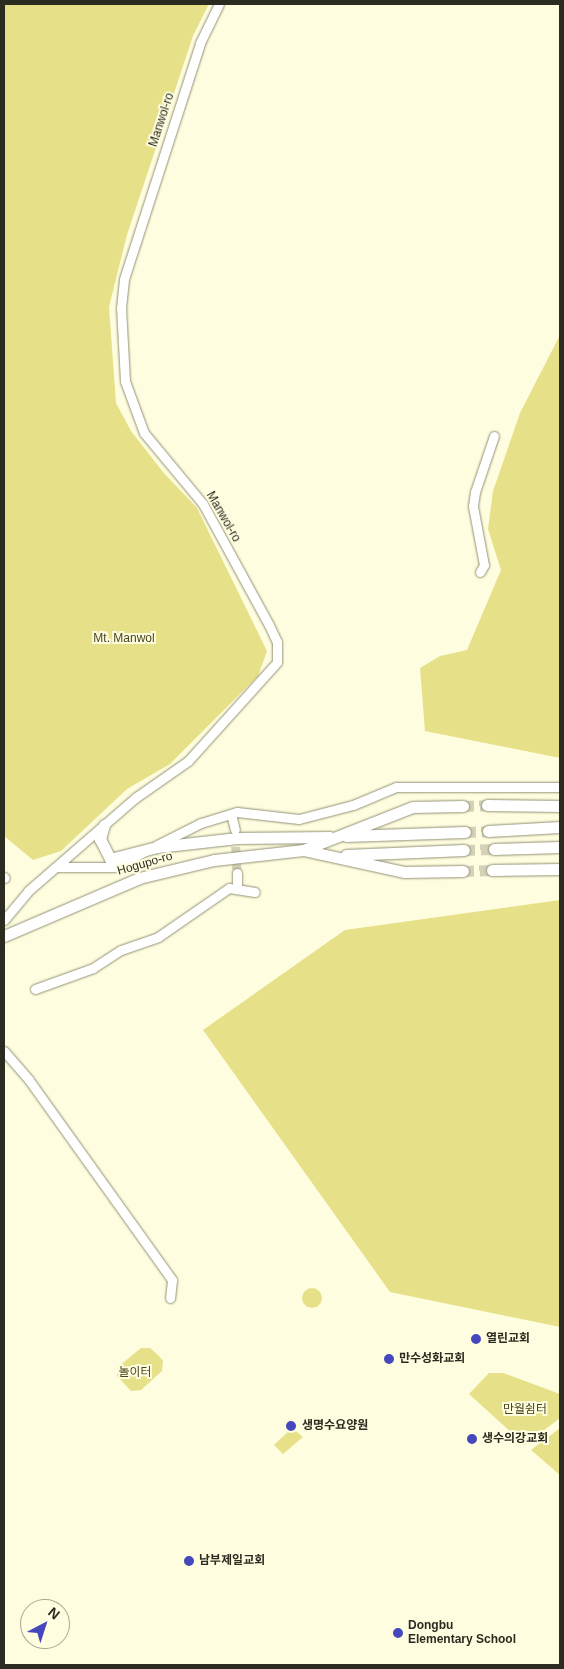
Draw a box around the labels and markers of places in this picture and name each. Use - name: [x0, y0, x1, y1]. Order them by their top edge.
- place label: 열린교회: [486, 1332, 530, 1346]
- marker: 열린교회: [470, 1333, 482, 1345]
- place label: 만수성화교회: [399, 1352, 465, 1366]
- marker: 만수성화교회: [383, 1353, 395, 1365]
- marker: 생명수요양원: [284, 1419, 298, 1433]
- place label: 생명수요양원: [302, 1419, 368, 1433]
- place label: 생수의강교회: [482, 1432, 548, 1446]
- marker: 생수의강교회: [466, 1433, 478, 1445]
- place label: 남부제일교회: [199, 1554, 265, 1568]
- marker: 남부제일교회: [183, 1555, 195, 1567]
- place label: Dongbu Elementary School: [408, 1619, 516, 1647]
- marker: Dongbu Elementary School: [392, 1627, 404, 1639]

